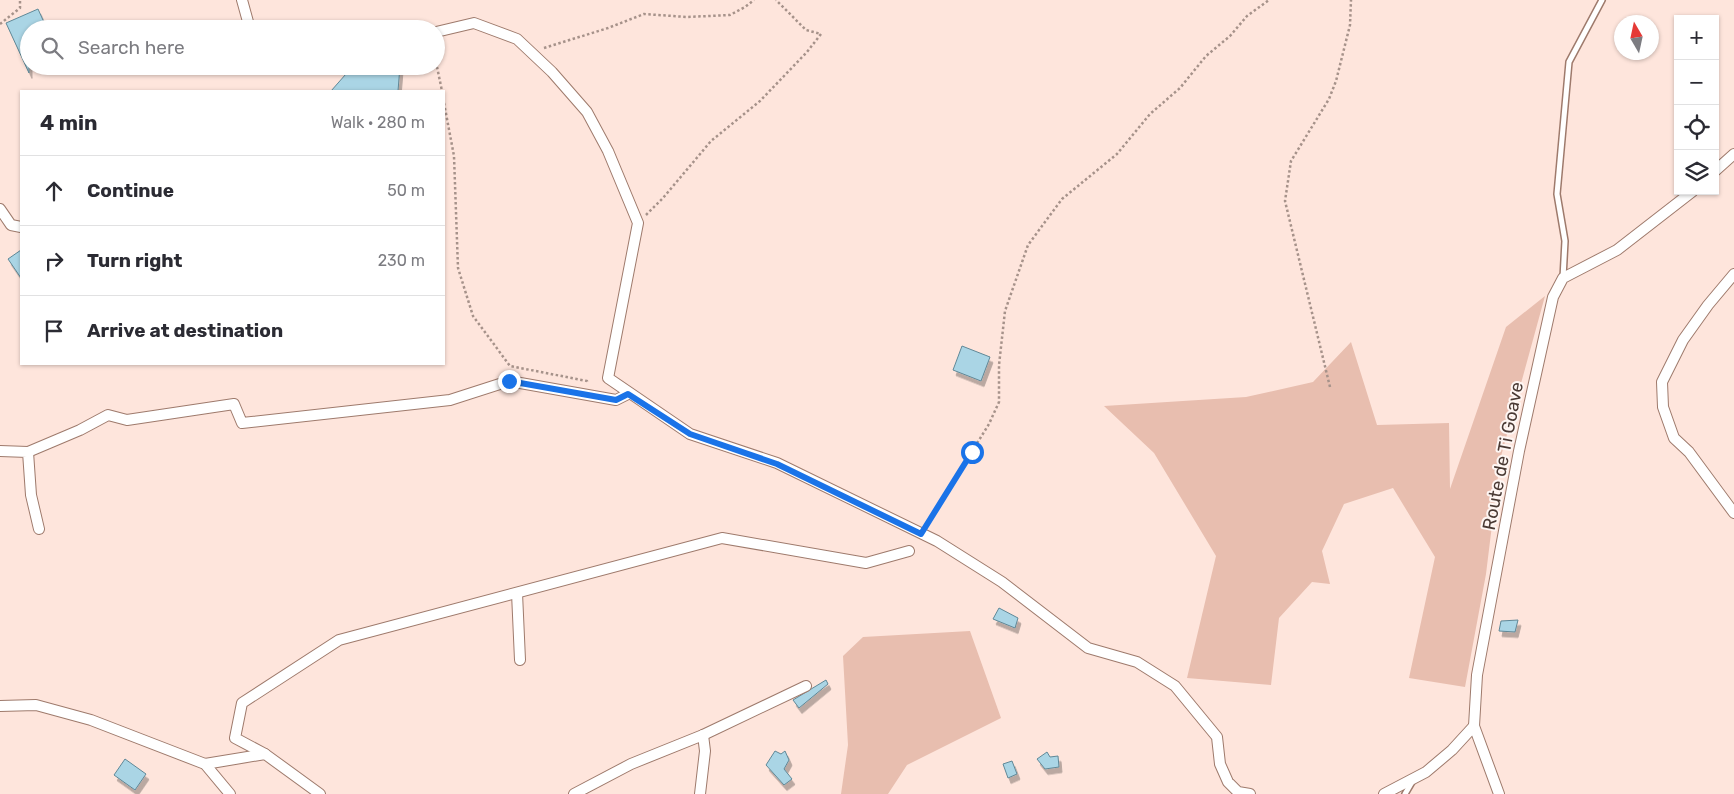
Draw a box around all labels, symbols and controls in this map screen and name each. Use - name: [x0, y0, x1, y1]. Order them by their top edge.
- north arrow: [1614, 15, 1659, 60]
- map controls: [1674, 15, 1719, 195]
- button: +: [1674, 15, 1719, 60]
- search box: [20, 20, 445, 75]
- icon: search: [38, 34, 66, 62]
- text: Search here: [78, 36, 185, 59]
- button: −: [1674, 60, 1719, 105]
- button: locate: [1674, 105, 1719, 150]
- text: 4 min: [40, 110, 98, 135]
- text: Walk · 280 m: [331, 113, 425, 132]
- button: layers: [1674, 150, 1719, 195]
- icon: ahead: [40, 177, 68, 205]
- text: Continue: [87, 179, 174, 202]
- text: 50 m: [387, 181, 425, 200]
- icon: right: [40, 247, 68, 275]
- text: Turn right: [87, 249, 182, 272]
- text: 230 m: [378, 251, 425, 270]
- icon: arrive: [40, 317, 68, 345]
- text: Arrive at destination: [87, 319, 283, 342]
- route end: [498, 370, 521, 393]
- street label: Route de Ti Goave: [1478, 380, 1528, 532]
- route start: [961, 441, 984, 464]

